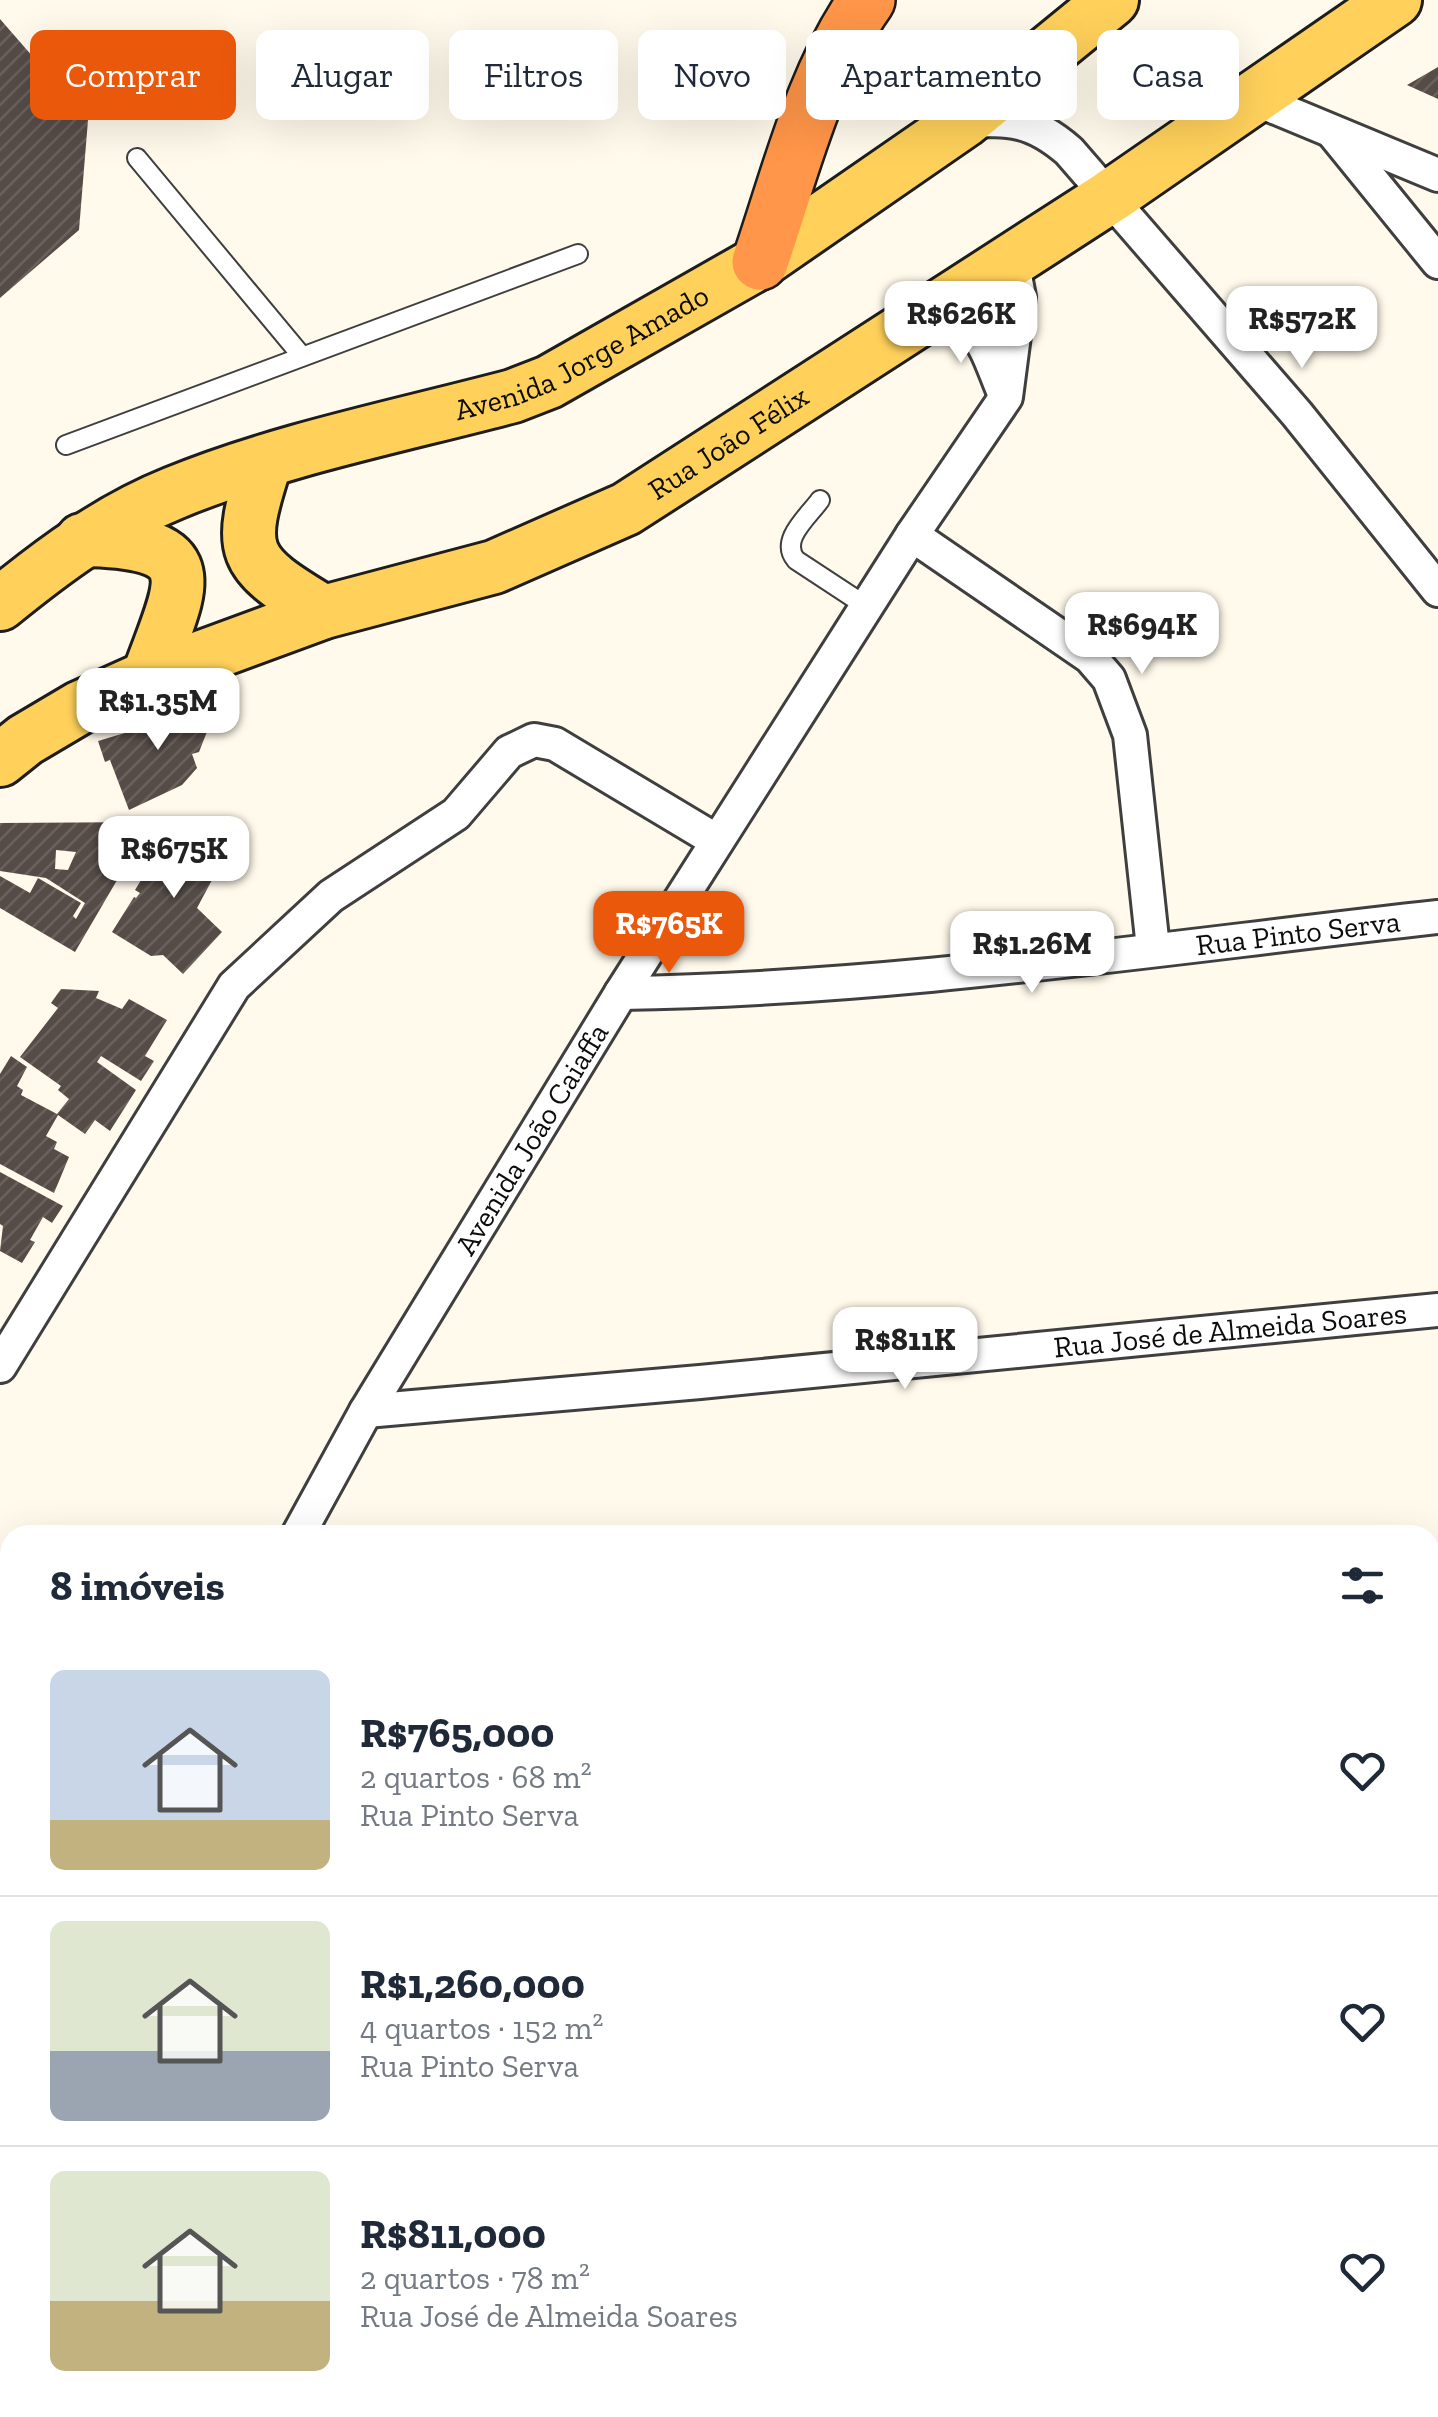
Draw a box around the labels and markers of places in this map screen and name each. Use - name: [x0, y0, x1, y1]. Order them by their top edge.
- pin: R$626K: [880, 281, 1042, 366]
- pin: R$572K: [1221, 286, 1383, 371]
- pin: R$694K: [1061, 592, 1223, 677]
- pin: R$1.35M: [66, 668, 250, 753]
- pin: R$675K: [93, 816, 255, 901]
- pin: R$765K: [588, 891, 750, 976]
- pin: R$1.26M: [940, 911, 1124, 996]
- pin: R$811K: [824, 1307, 986, 1392]

